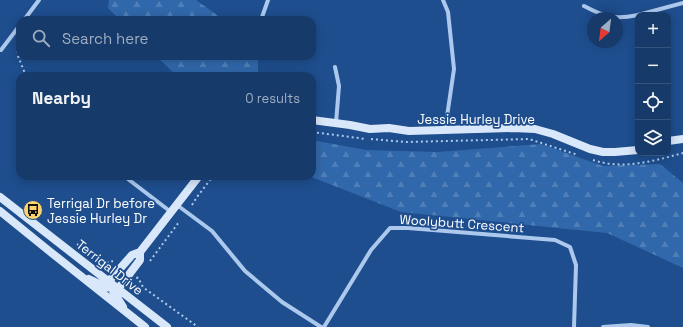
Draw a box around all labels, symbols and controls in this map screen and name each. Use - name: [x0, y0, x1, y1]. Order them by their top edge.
- north arrow: [587, 12, 623, 48]
- map controls: [635, 12, 671, 156]
- button: +: [635, 12, 671, 48]
- search box: [16, 16, 316, 60]
- icon: search: [30, 27, 52, 49]
- text: Search here: [62, 29, 148, 48]
- button: −: [635, 48, 671, 84]
- button: locate: [635, 84, 671, 120]
- text: Nearby: [32, 87, 91, 109]
- text: 0 results: [245, 90, 300, 107]
- street label: Jessie Hurley Drive: [417, 111, 535, 128]
- button: layers: [635, 120, 671, 156]
- place label: Terrigal Dr before Jessie Hurley Dr: [47, 195, 155, 227]
- bus stop icon: Terrigal Dr before Jessie Hurley Dr: [22, 199, 44, 221]
- street label: Woolybutt Crescent: [399, 211, 525, 236]
- street label: Terrigal Drive: [73, 236, 147, 299]

